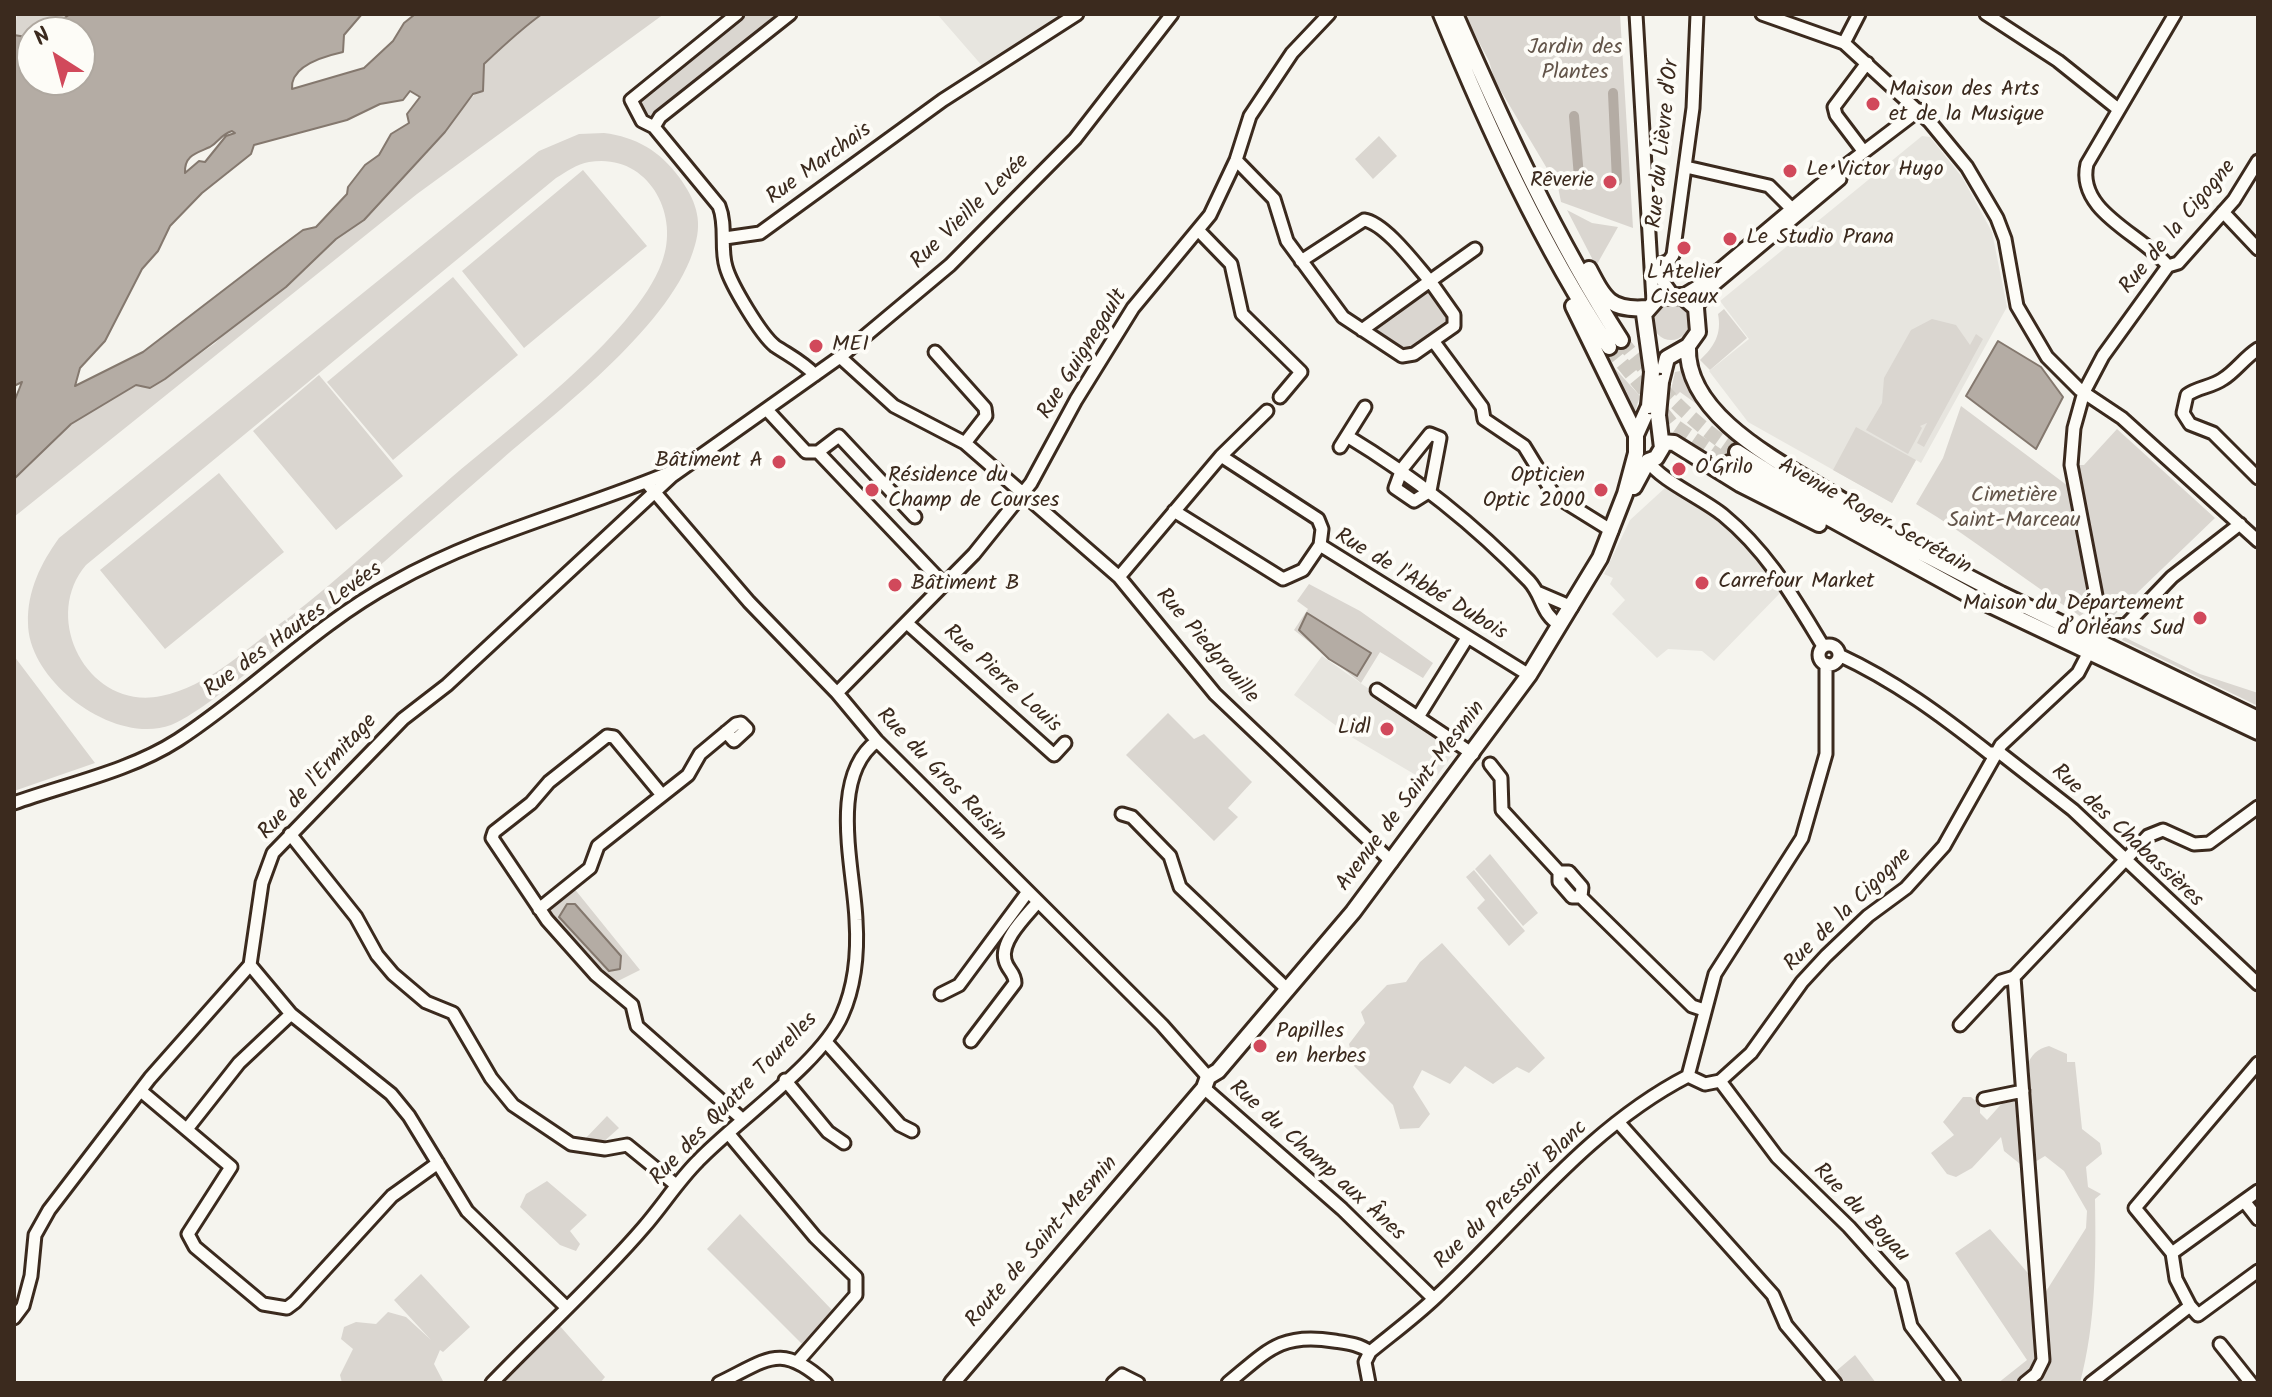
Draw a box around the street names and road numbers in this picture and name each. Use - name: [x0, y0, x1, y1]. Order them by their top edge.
- street label: Rue du Lièvre d'Or: [1643, 58, 1687, 230]
- street label: Rue Marchais: [762, 118, 878, 212]
- street label: Rue Vieille Levée: [906, 150, 1036, 276]
- street label: Rue de la Cigogne: [2115, 155, 2243, 301]
- street label: Rue Guignegault: [1033, 285, 1135, 425]
- street label: Avenue Roger Secrétain: [1773, 454, 1975, 582]
- street label: Rue de l'Abbé Dubois: [1329, 524, 1511, 648]
- street label: Rue des Hautes Levées: [200, 558, 388, 704]
- street label: Rue Piedgrouille: [1149, 584, 1263, 710]
- street label: Rue Pierre Louis: [937, 620, 1065, 740]
- street label: Avenue de Saint-Mesmin: [1332, 696, 1492, 898]
- street label: Rue du Gros Raisin: [869, 703, 1011, 849]
- street label: Rue de l'Ermitage: [254, 710, 384, 846]
- street label: Rue des Chabassières: [2044, 760, 2208, 914]
- street label: Rue de la Cigogne: [1780, 843, 1918, 979]
- street label: Rue des Quatre Tourelles: [646, 1008, 824, 1192]
- street label: Rue du Champ aux Ânes: [1222, 1076, 1410, 1248]
- street label: Rue du Pressoir Blanc: [1430, 1116, 1594, 1276]
- street label: Route de Saint-Mesmin: [961, 1152, 1125, 1334]
- street label: Rue du Boyau: [1806, 1159, 1914, 1269]

